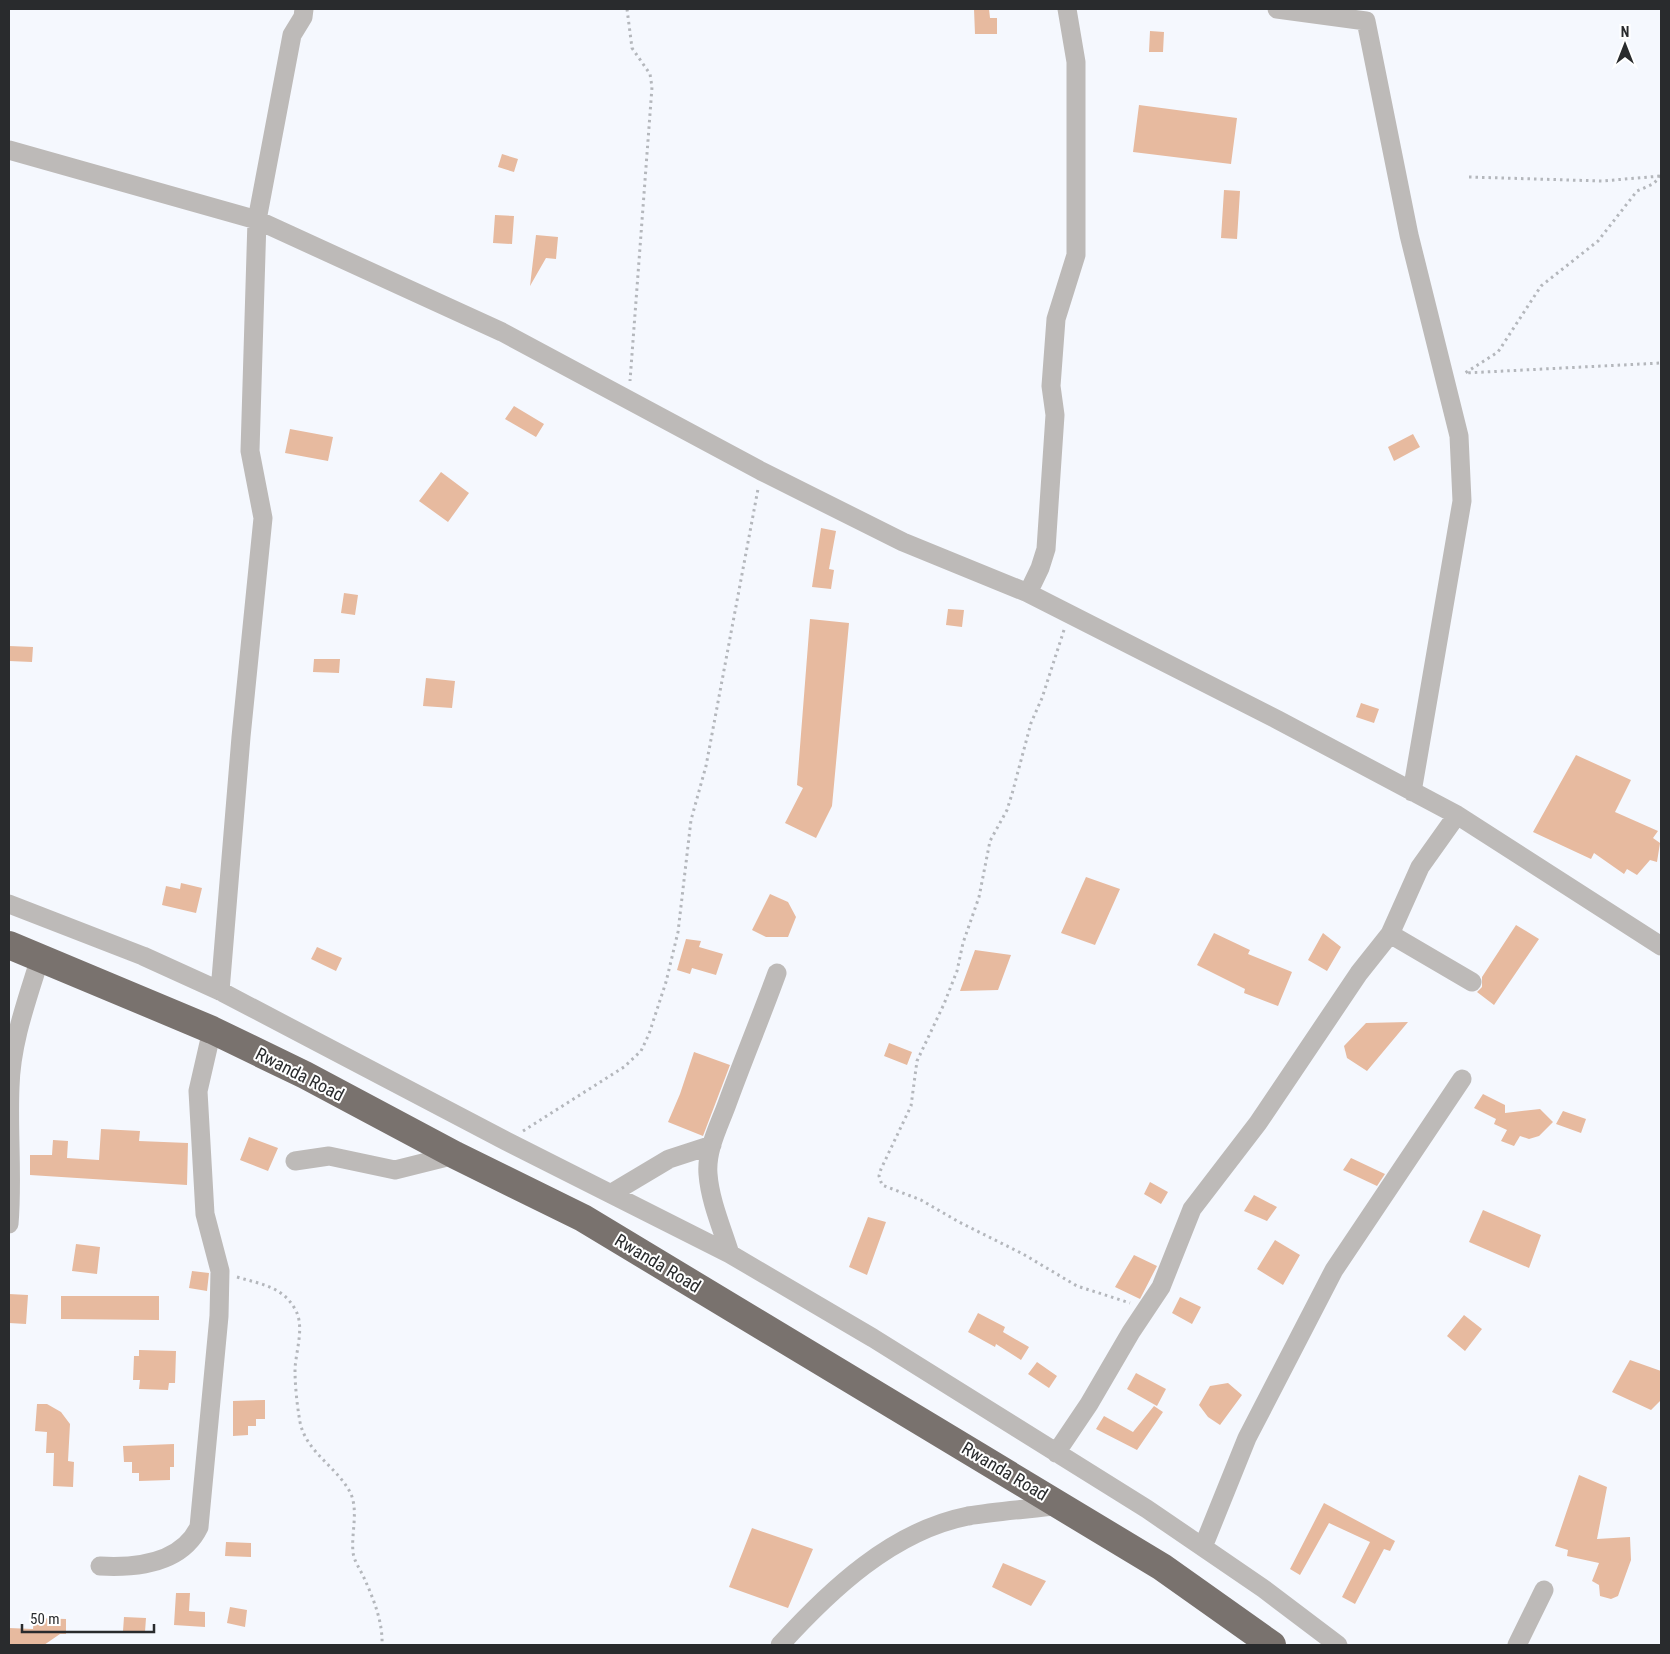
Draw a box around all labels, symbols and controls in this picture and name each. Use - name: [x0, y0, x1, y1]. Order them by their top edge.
- north arrow: [1600, 20, 1650, 70]
- text: N: [1621, 24, 1629, 40]
- street label: Rwanda Road: [252, 1043, 348, 1105]
- street label: Rwanda Road: [611, 1229, 705, 1297]
- street label: Rwanda Road: [958, 1437, 1052, 1505]
- scale bar: [22, 1602, 155, 1634]
- text: 50 m: [30, 1610, 60, 1628]

